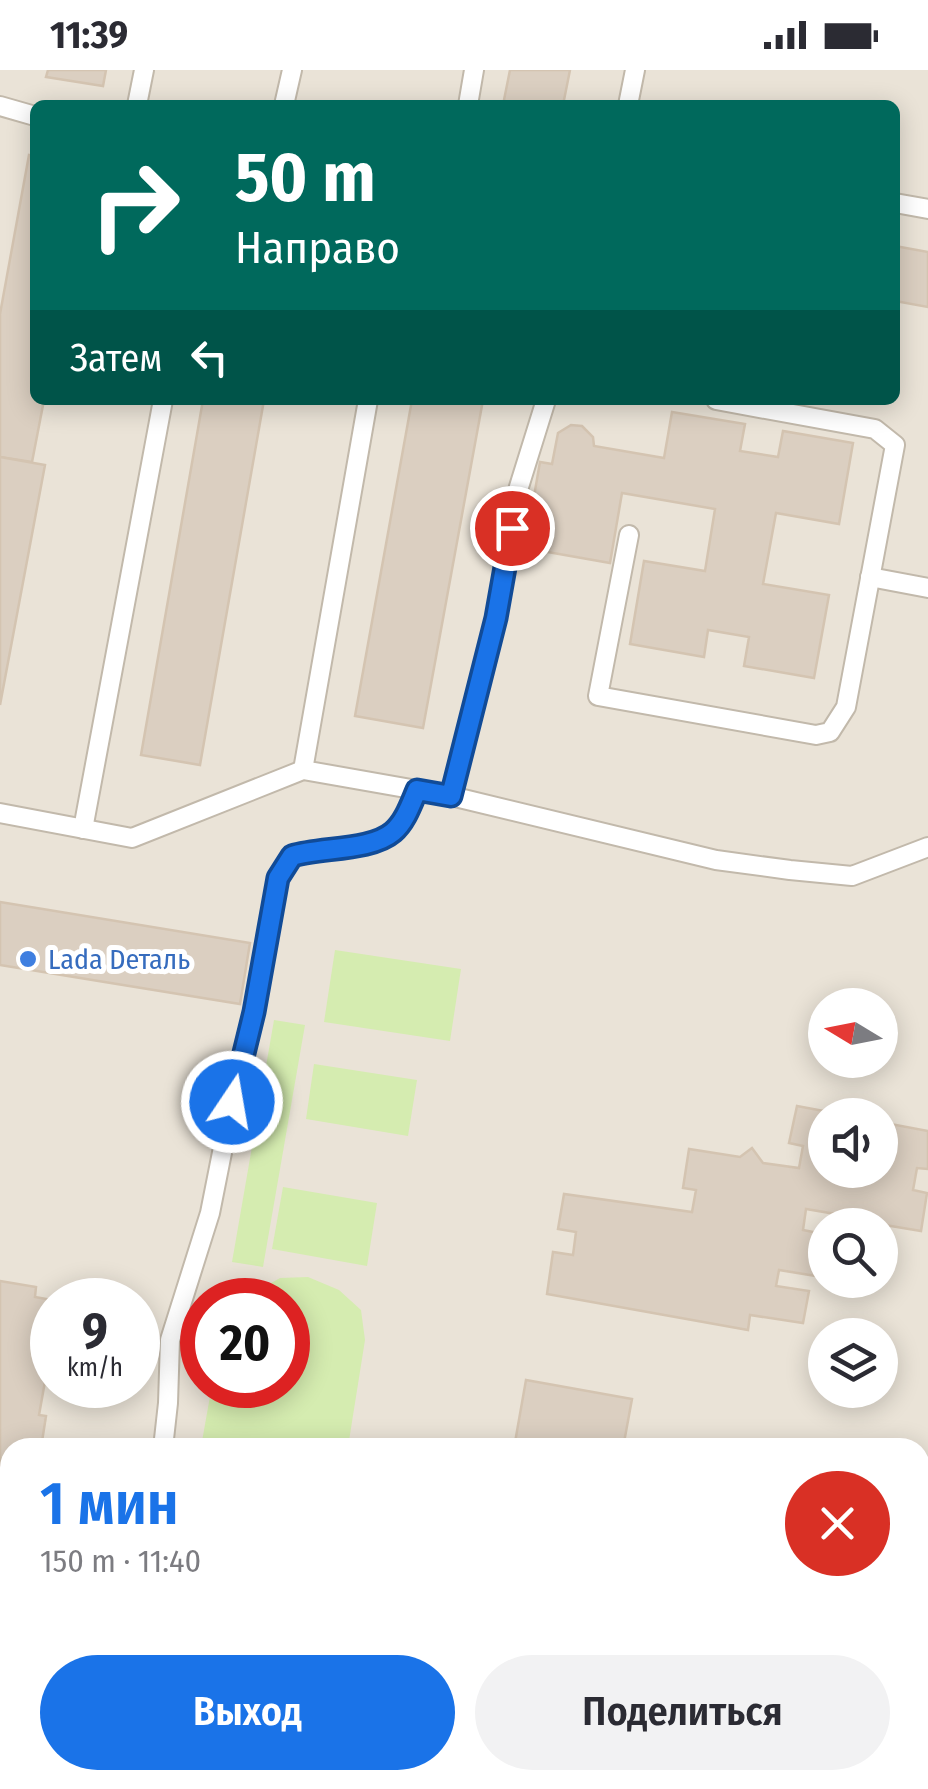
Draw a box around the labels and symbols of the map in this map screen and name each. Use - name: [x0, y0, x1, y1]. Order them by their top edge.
- pin: [470, 486, 555, 571]
- place label: Lada Dеталь: [48, 943, 190, 976]
- marker: Lada Dеталь: [17, 948, 39, 970]
- north arrow: [808, 988, 898, 1078]
- position arrow: [180, 1050, 284, 1154]
- speed limit sign: 20: [180, 1278, 310, 1408]

